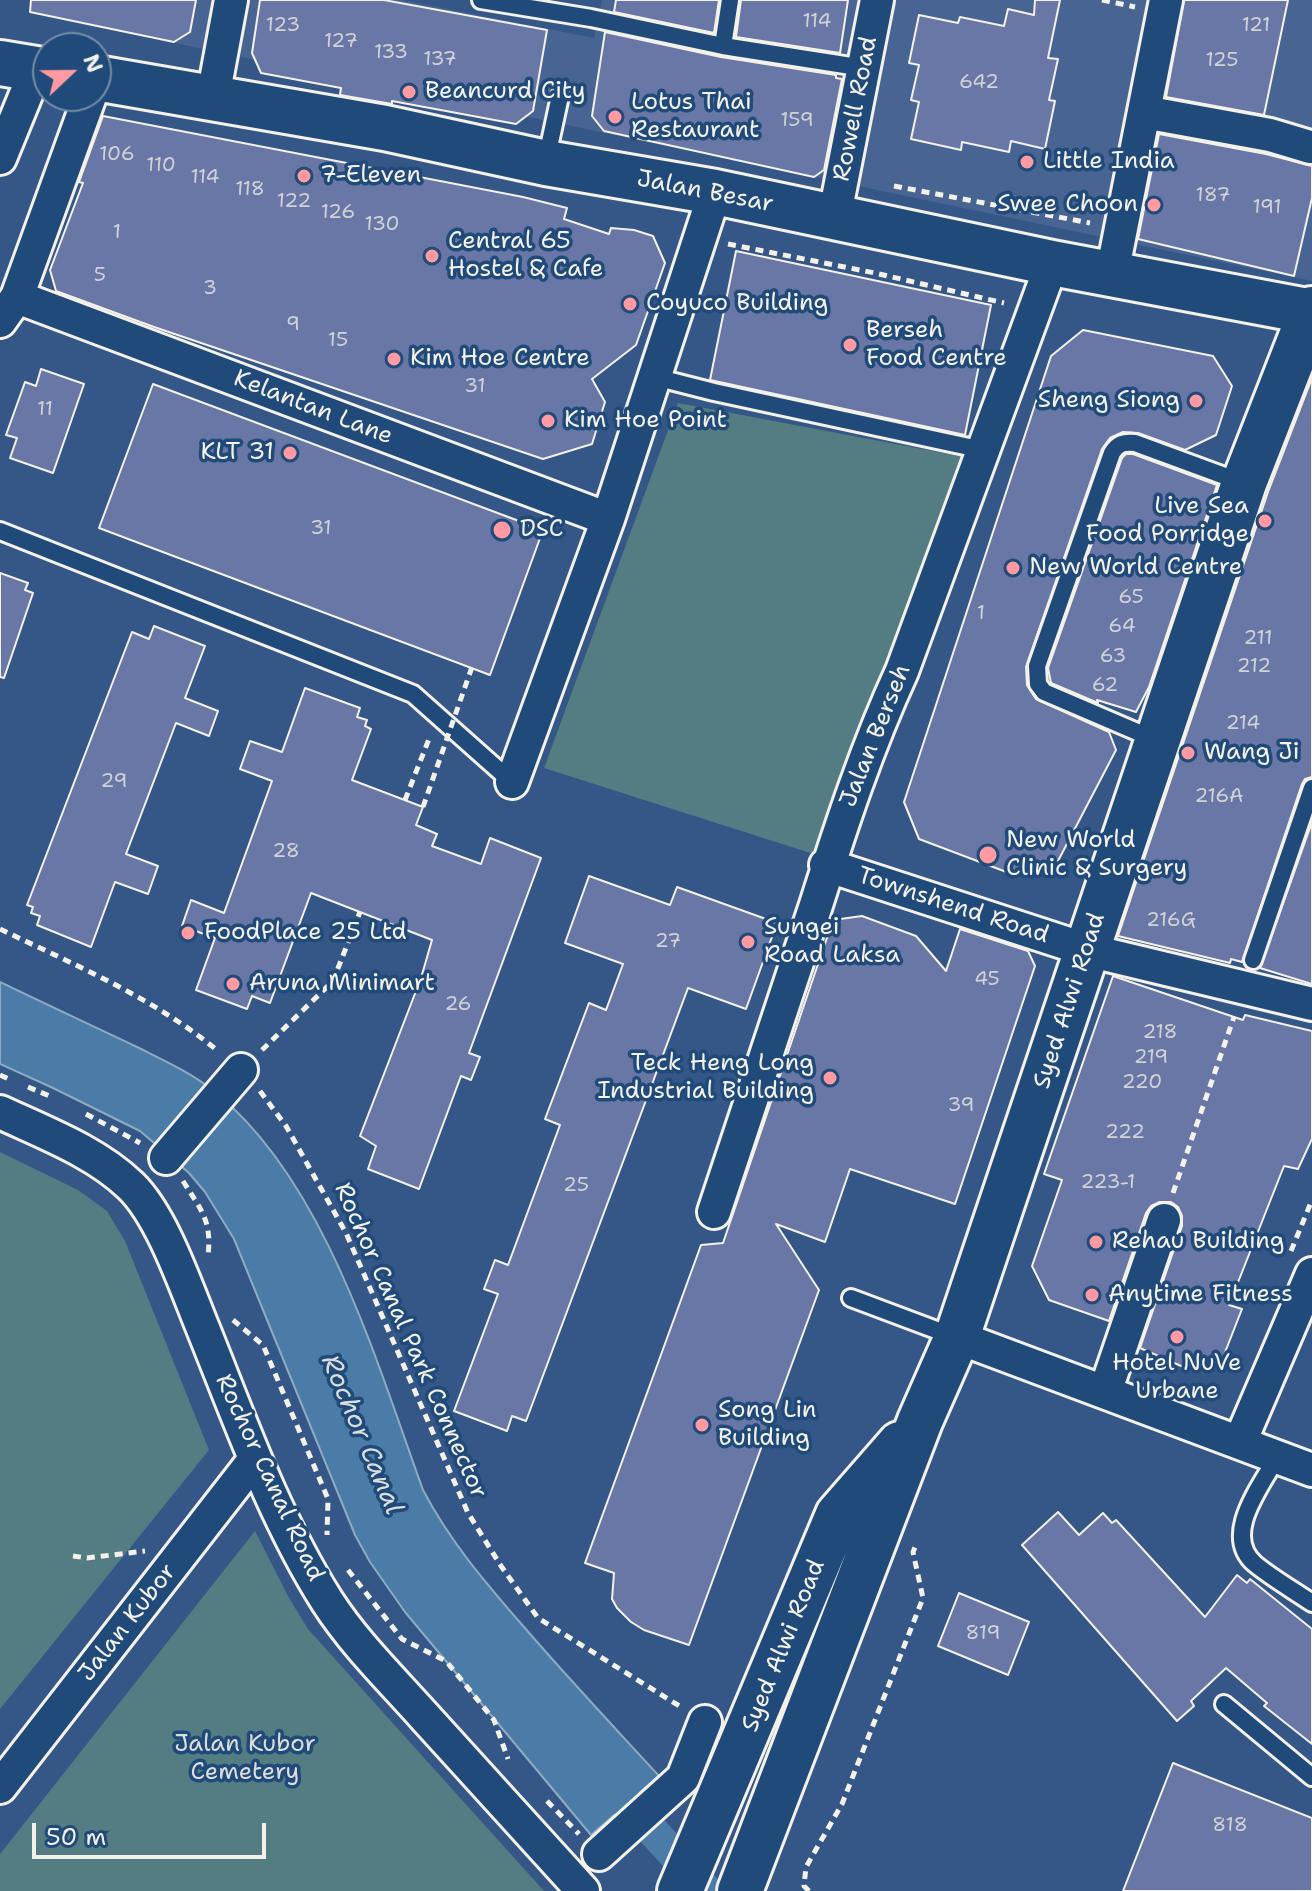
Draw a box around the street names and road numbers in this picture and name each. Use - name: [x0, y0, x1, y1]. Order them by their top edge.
- street label: Rowell Road: [828, 34, 884, 184]
- street label: Jalan Besar: [634, 165, 776, 219]
- street label: Kelantan Lane: [229, 364, 397, 452]
- street label: Jalan Berseh: [834, 660, 918, 812]
- street label: Townshend Road: [854, 862, 1052, 950]
- street label: Syed Alwi Road: [1028, 909, 1112, 1093]
- street label: Rochor Canal Park Connector: [327, 1179, 493, 1503]
- street label: Rochor Canal Road: [208, 1370, 330, 1586]
- street label: Syed Alwi Road: [736, 1556, 832, 1736]
- street label: Jalan Kubor: [73, 1558, 183, 1688]

